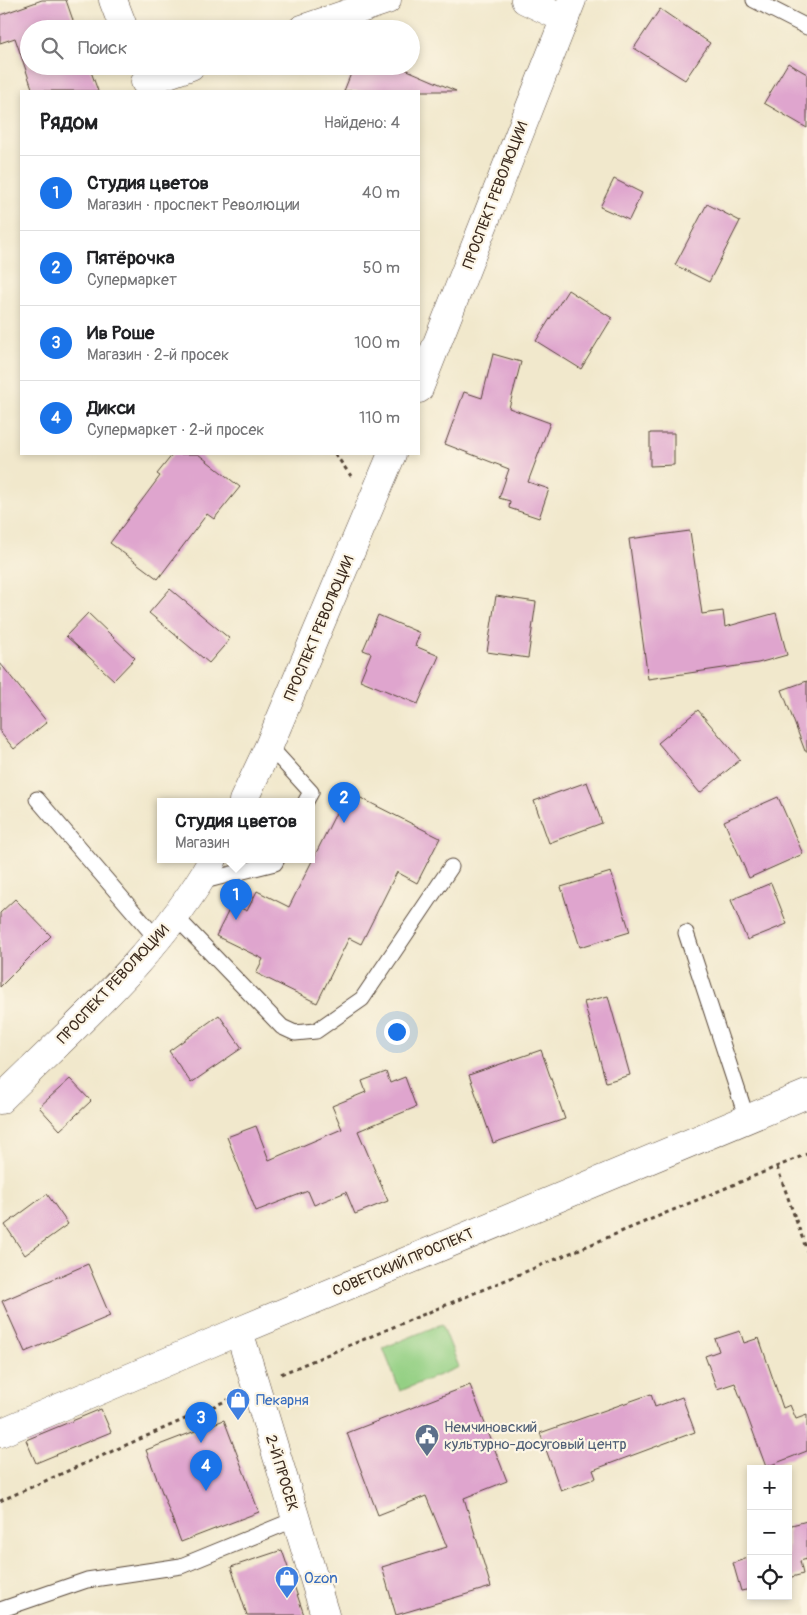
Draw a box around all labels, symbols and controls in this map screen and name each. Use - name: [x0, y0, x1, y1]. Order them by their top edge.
- search box: [20, 20, 420, 75]
- icon: search: [38, 34, 66, 62]
- text: Поиск: [78, 36, 128, 60]
- text: Рядом: [40, 109, 98, 136]
- text: Найдено: 4: [324, 113, 400, 133]
- street label: ПРОСПЕКТ РЕВОЛЮЦИИ: [459, 119, 532, 271]
- text: Студия цветов: [87, 171, 209, 195]
- text: 1: [53, 183, 59, 203]
- text: 40 m: [362, 183, 400, 203]
- text: Магазин · проспект Революции: [87, 195, 299, 215]
- text: Пятёрочка: [87, 246, 175, 270]
- text: 2: [52, 258, 60, 278]
- text: 50 m: [363, 258, 400, 278]
- text: Супермаркет: [87, 270, 177, 290]
- text: Ив Роше: [87, 321, 154, 345]
- text: 3: [52, 333, 60, 353]
- text: 100 m: [354, 333, 400, 353]
- text: Магазин · 2-й просек: [87, 345, 229, 365]
- text: Дикси: [87, 396, 135, 420]
- text: 4: [51, 408, 61, 428]
- text: 110 m: [359, 408, 400, 428]
- text: Супермаркет · 2-й просек: [87, 420, 265, 440]
- street label: ПРОСПЕКТ РЕВОЛЮЦИИ: [280, 553, 359, 704]
- pin: 2: [328, 782, 360, 823]
- popup: [157, 798, 315, 863]
- text: Студия цветов: [175, 809, 297, 833]
- text: Магазин: [175, 833, 230, 853]
- pin: 1: [220, 879, 252, 920]
- street label: ПРОСПЕКТ РЕВОЛЮЦИИ: [53, 921, 174, 1048]
- your location: [384, 1019, 410, 1045]
- street label: СОВЕТСКИЙ ПРОСПЕКТ: [330, 1224, 477, 1301]
- shop icon: Пекарня: [225, 1387, 251, 1421]
- place label: Пекарня: [256, 1391, 309, 1410]
- pin: 3: [185, 1402, 217, 1443]
- place label: Немчиновский культурно-досуговый центр: [444, 1418, 626, 1454]
- public building icon: Немчиновский культурно-досуговый центр: [414, 1423, 440, 1457]
- street label: 2-Й ПРОСЕК: [261, 1433, 302, 1514]
- pin: 4: [190, 1450, 222, 1491]
- map controls: [747, 1465, 792, 1600]
- button: +: [747, 1465, 792, 1510]
- button: −: [747, 1510, 792, 1555]
- button: locate: [747, 1555, 792, 1600]
- shop icon: Ozon: [274, 1565, 300, 1599]
- place label: Ozon: [304, 1569, 338, 1588]

